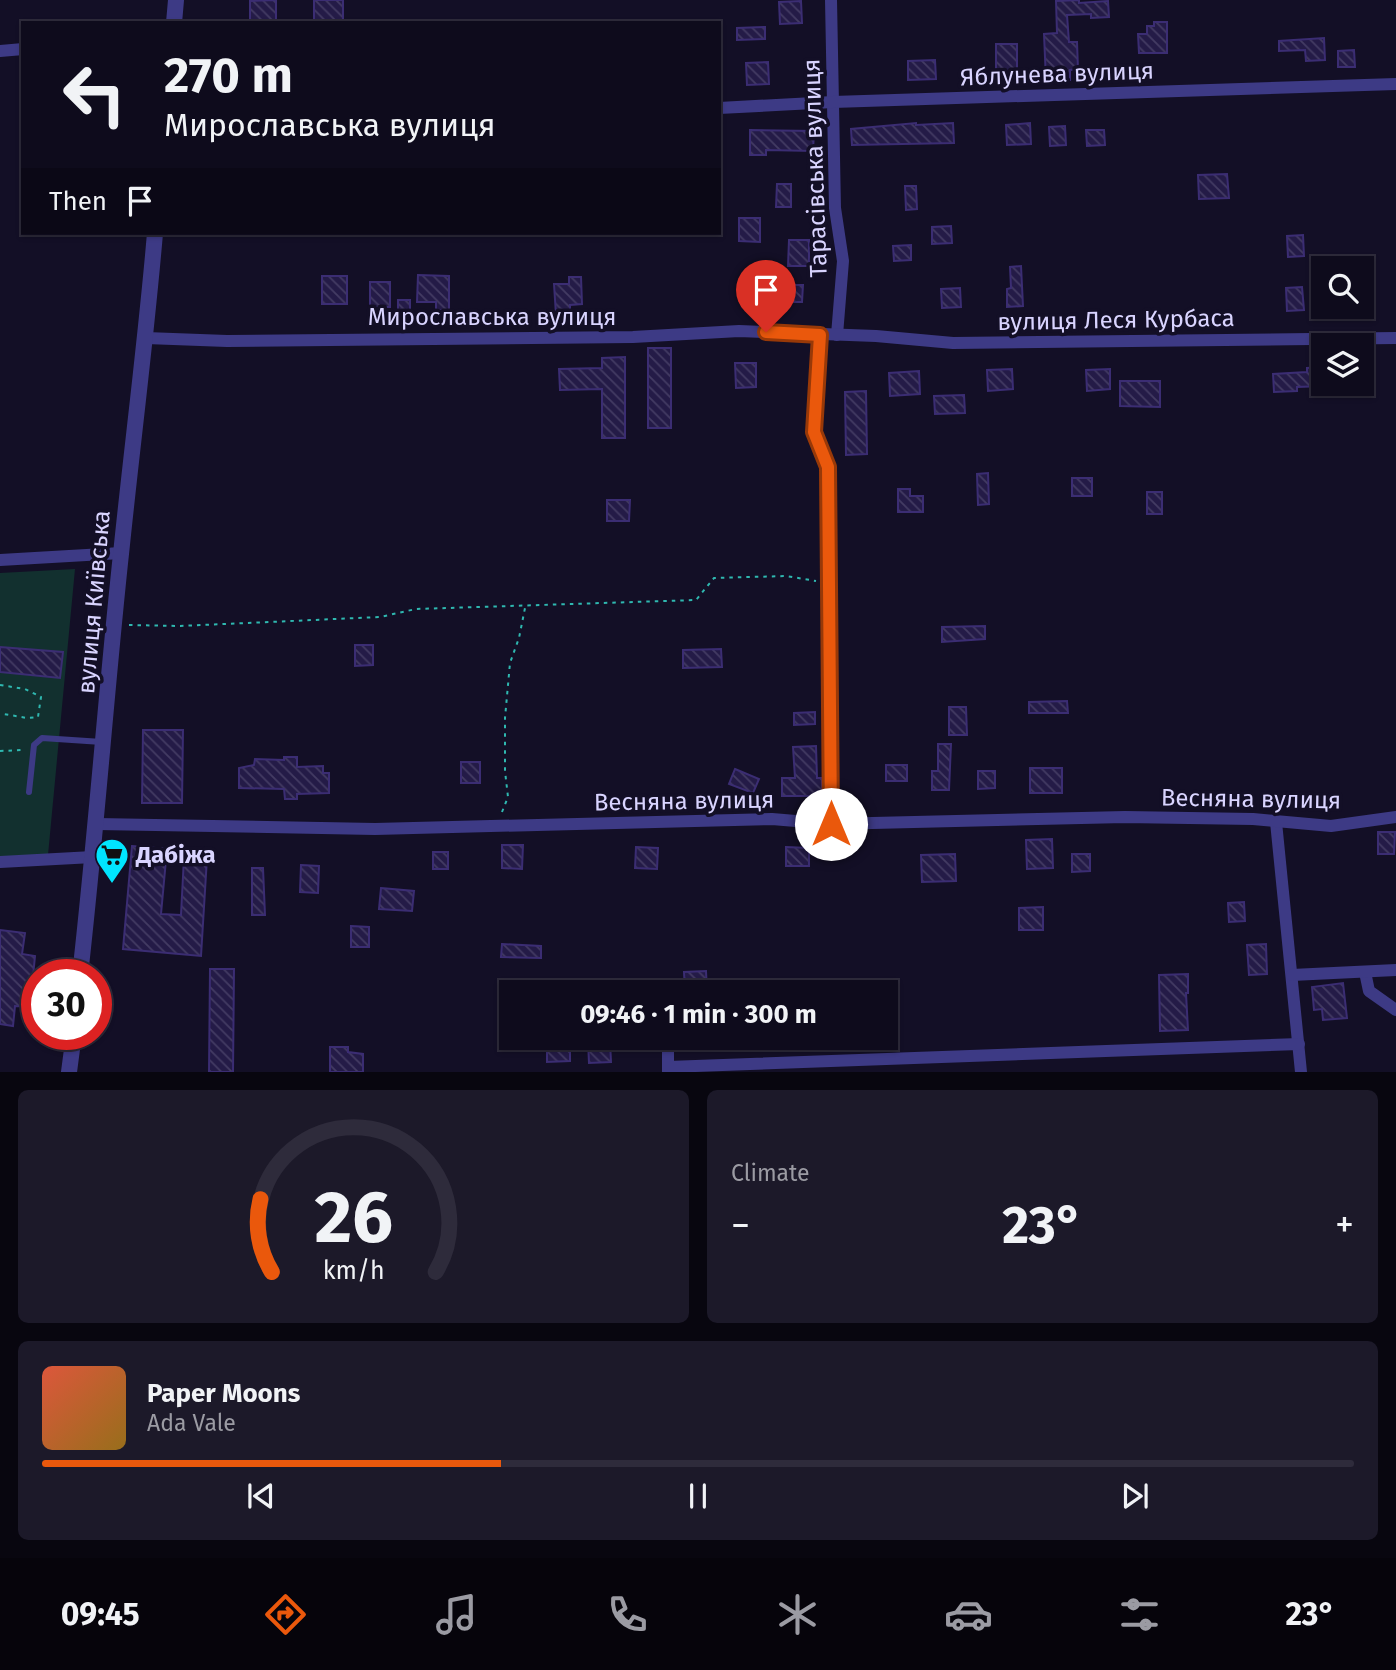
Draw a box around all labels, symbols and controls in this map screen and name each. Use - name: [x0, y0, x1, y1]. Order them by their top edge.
- text: 270 m: [164, 46, 293, 105]
- icon: left: [49, 49, 140, 140]
- street label: Яблунева вулиця: [960, 57, 1154, 91]
- street label: Тарасівська вулиця: [797, 58, 833, 278]
- text: Мирославська вулиця: [164, 106, 496, 144]
- icon: arrive: [121, 182, 159, 220]
- text: Then: [49, 186, 107, 217]
- map controls: [1311, 256, 1374, 396]
- button: search: [1311, 256, 1374, 319]
- pin: [736, 260, 796, 332]
- icon: arrive: [747, 271, 785, 309]
- street label: Мирославська вулиця: [368, 303, 616, 331]
- street label: вулиця Леся Курбаса: [997, 304, 1235, 336]
- button: layers: [1311, 333, 1374, 396]
- street label: вулиця Київська: [72, 509, 116, 695]
- street label: Весняна вулиця: [1161, 783, 1341, 815]
- street label: Весняна вулиця: [594, 785, 774, 817]
- position arrow: [794, 787, 868, 861]
- supermarket icon: Дабіжа: [93, 836, 131, 885]
- place label: Дабіжа: [135, 841, 216, 869]
- speed limit sign: 30: [21, 959, 112, 1050]
- text: 09:46 · 1 min · 300 m: [580, 999, 817, 1030]
- text: Climate: [731, 1159, 810, 1187]
- text: 26: [314, 1175, 393, 1262]
- text: 23°: [1002, 1194, 1083, 1257]
- text: −: [731, 1202, 750, 1248]
- text: +: [1335, 1202, 1354, 1248]
- text: km/h: [323, 1256, 384, 1286]
- text: Paper Moons: [147, 1378, 300, 1409]
- text: Ada Vale: [147, 1409, 236, 1437]
- icon: previous: [242, 1477, 280, 1515]
- icon: pause: [679, 1477, 717, 1515]
- icon: next: [1116, 1477, 1154, 1515]
- icon: directions: [261, 1590, 310, 1639]
- icon: music: [432, 1590, 481, 1639]
- icon: phone: [603, 1590, 652, 1639]
- icon: climate: [773, 1590, 822, 1639]
- icon: car: [944, 1590, 993, 1639]
- icon: filters: [1115, 1590, 1164, 1639]
- text: 09:45: [61, 1595, 140, 1633]
- text: 23°: [1285, 1595, 1335, 1633]

